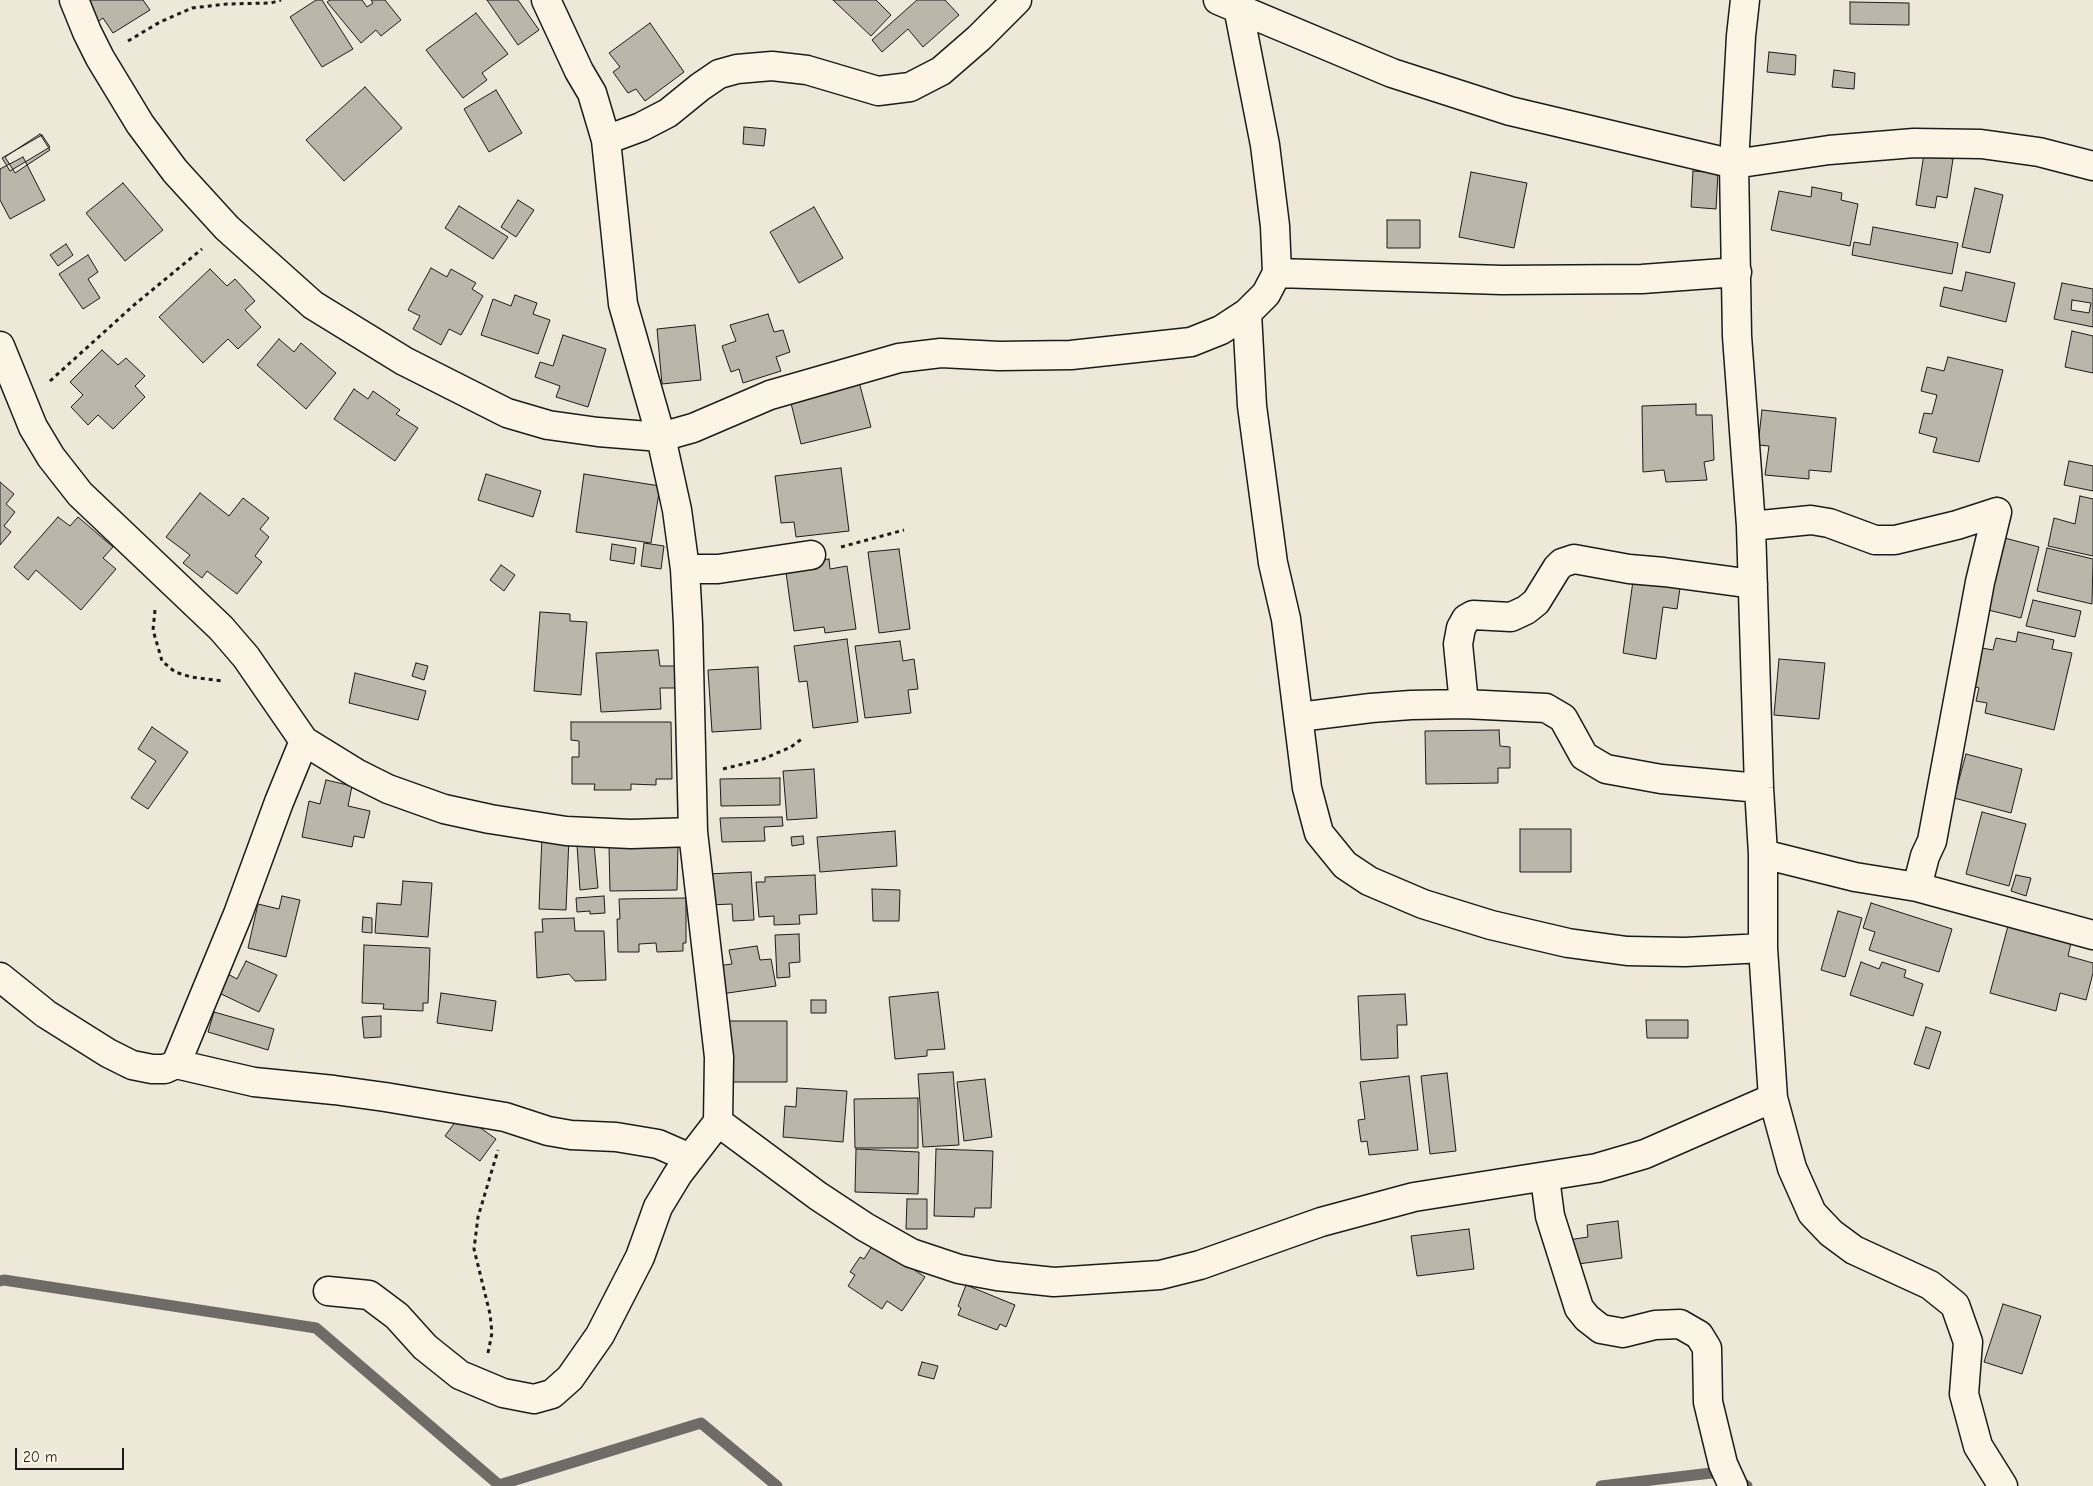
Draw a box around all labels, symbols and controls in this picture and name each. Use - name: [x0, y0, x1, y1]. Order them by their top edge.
- scale bar: [18, 1438, 126, 1470]
- text: 20 m: [23, 1448, 57, 1466]

